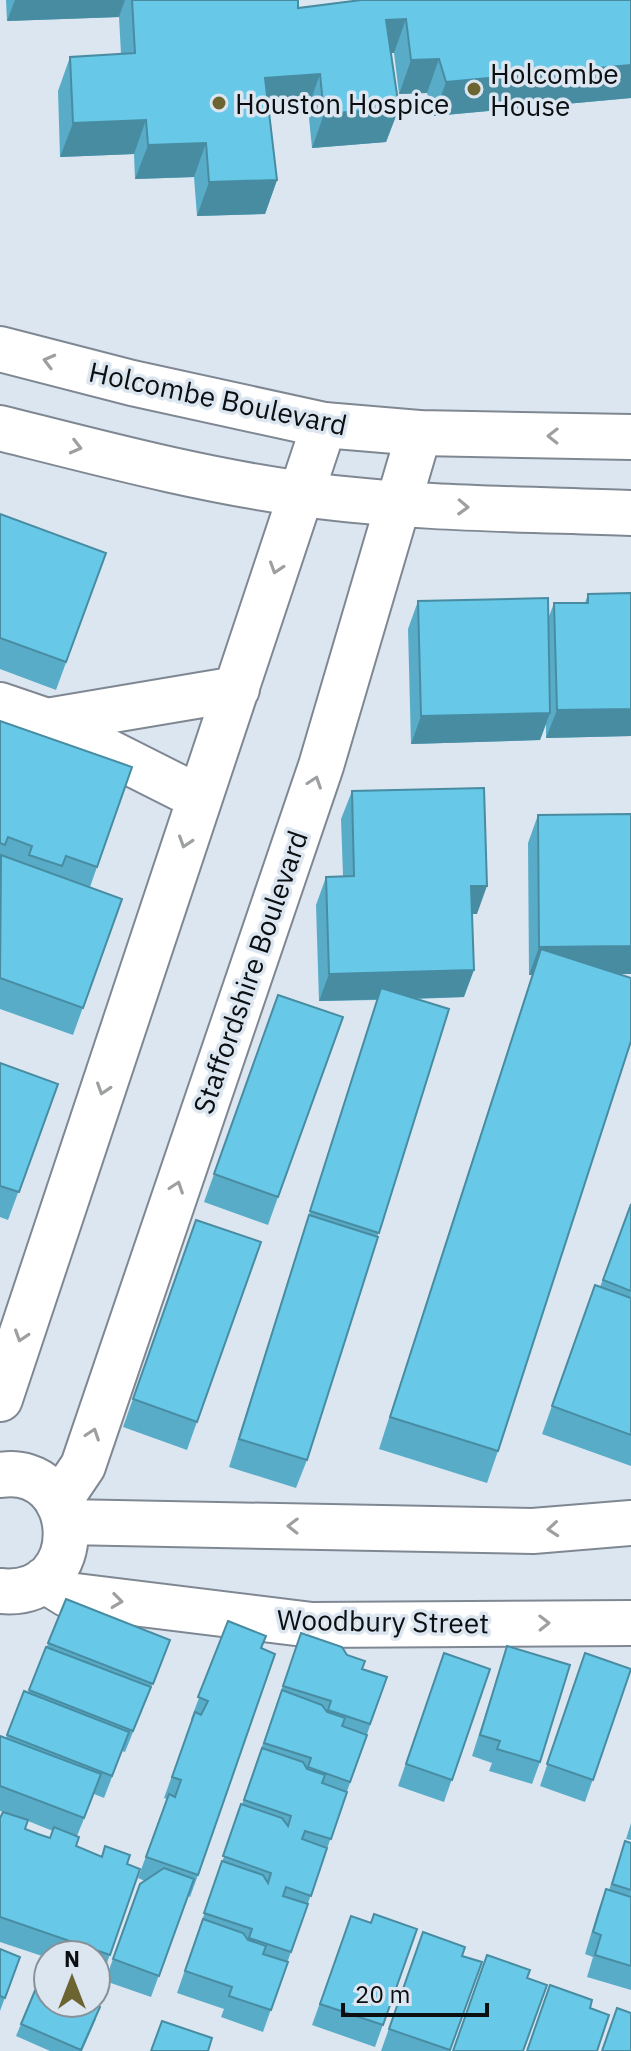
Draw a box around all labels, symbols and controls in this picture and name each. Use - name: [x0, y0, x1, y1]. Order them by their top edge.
- place label: Holcombe House: [490, 55, 619, 124]
- marker: Holcombe House: [465, 80, 483, 98]
- place label: Houston Hospice: [235, 85, 449, 122]
- marker: Houston Hospice: [210, 94, 228, 112]
- street label: Holcombe Boulevard: [86, 353, 350, 443]
- one-way arrow: [42, 354, 56, 371]
- one-way arrow: [546, 427, 559, 444]
- one-way arrow: [68, 438, 82, 455]
- one-way arrow: [457, 498, 470, 516]
- one-way arrow: [270, 560, 286, 574]
- one-way arrow: [306, 776, 322, 790]
- street label: Staffordshire Boulevard: [184, 825, 316, 1119]
- one-way arrow: [179, 835, 195, 849]
- one-way arrow: [97, 1081, 113, 1095]
- one-way arrow: [167, 1181, 183, 1195]
- one-way arrow: [14, 1328, 30, 1342]
- one-way arrow: [84, 1427, 100, 1441]
- one-way arrow: [286, 1517, 299, 1535]
- one-way arrow: [546, 1521, 559, 1538]
- one-way arrow: [111, 1592, 124, 1609]
- street label: Woodbury Street: [277, 1601, 489, 1641]
- one-way arrow: [538, 1615, 551, 1632]
- north arrow: [32, 1939, 112, 2019]
- text: N: [64, 1944, 80, 1973]
- scale bar: [343, 1967, 487, 2017]
- text: 20 m: [355, 1978, 410, 2010]

